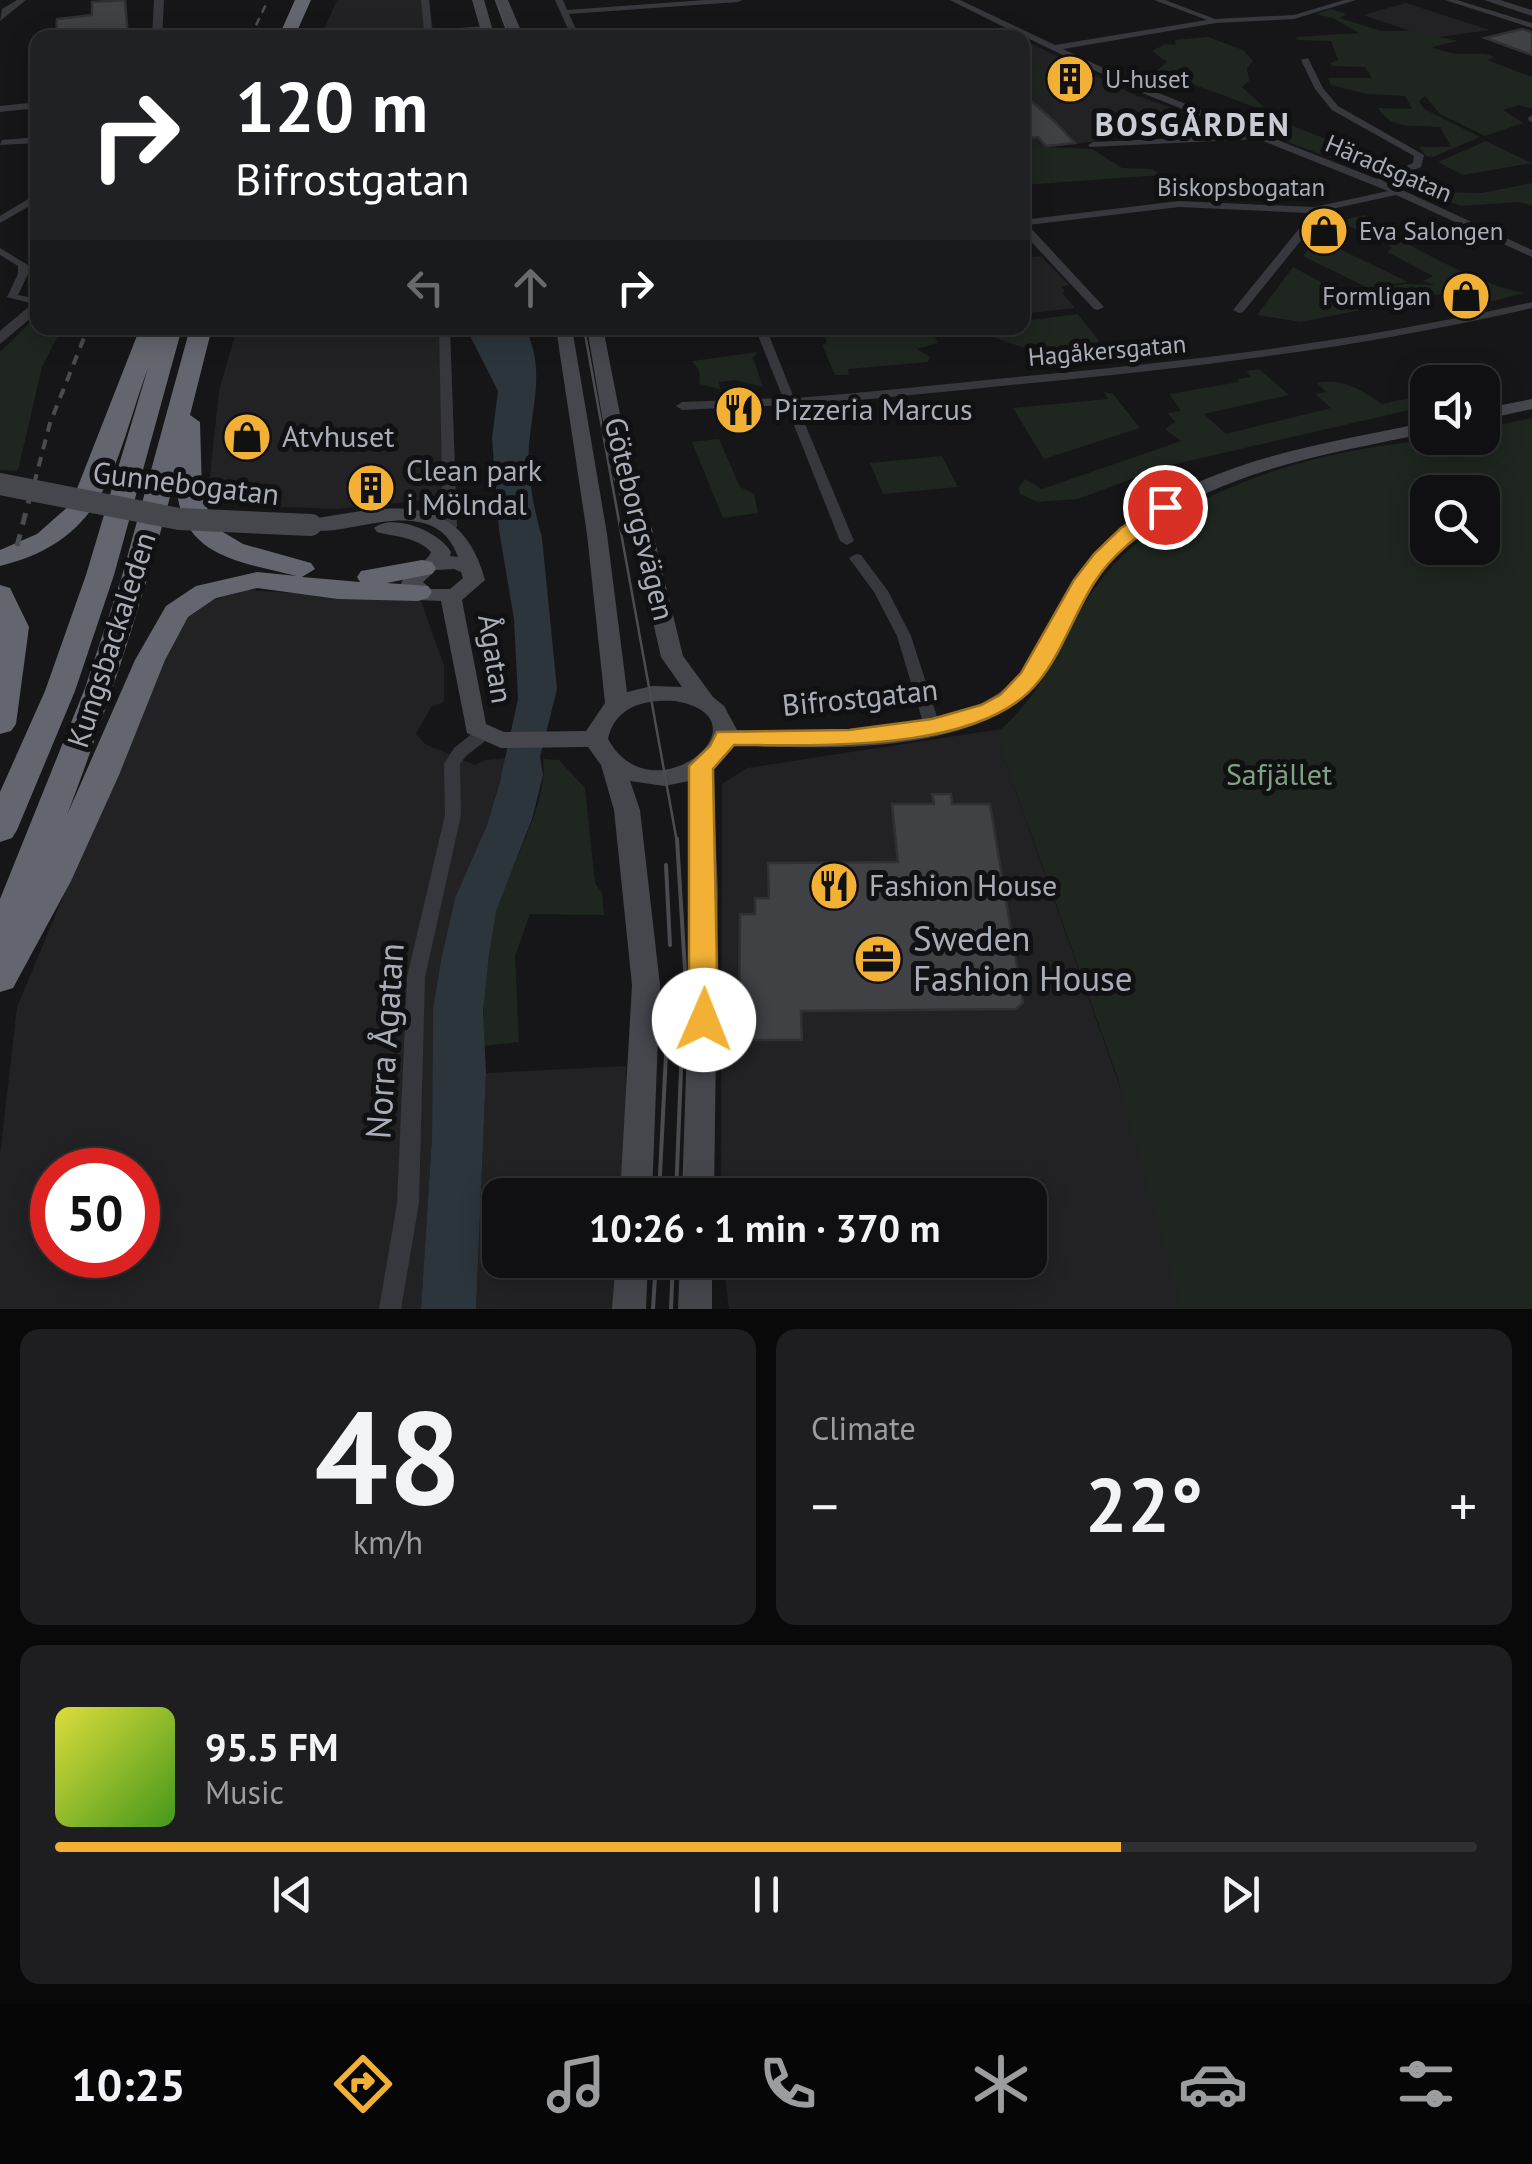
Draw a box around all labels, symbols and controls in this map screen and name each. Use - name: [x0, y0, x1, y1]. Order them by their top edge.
- building icon: U-huset: [1044, 53, 1096, 105]
- text: 120 m: [235, 61, 428, 151]
- place label: U-huset: [1105, 63, 1190, 95]
- icon: right: [70, 70, 200, 200]
- district label: BOSGÅRDEN: [1095, 103, 1291, 145]
- street label: Häradsgatan: [1321, 127, 1457, 209]
- text: Bifrostgatan: [235, 149, 470, 207]
- street label: Biskopsbogatan: [1157, 171, 1325, 203]
- shop icon: Eva Salongen: [1298, 205, 1350, 257]
- place label: Eva Salongen: [1359, 215, 1503, 247]
- icon: left: [398, 260, 453, 315]
- icon: ahead: [503, 260, 558, 315]
- icon: right: [608, 260, 663, 315]
- shop icon: Formligan: [1440, 270, 1492, 322]
- place label: Formligan: [1322, 280, 1431, 312]
- street label: Hagåkersgatan: [1027, 327, 1187, 373]
- map controls: [1410, 365, 1500, 565]
- button: sound: [1410, 365, 1500, 455]
- restaurant icon: Pizzeria Marcus: [713, 384, 765, 436]
- place label: Pizzeria Marcus: [774, 389, 973, 428]
- shop icon: Atvhuset: [221, 411, 273, 463]
- street label: Göteborgsvägen: [596, 413, 685, 624]
- place label: Atvhuset: [282, 416, 394, 455]
- place label: Clean park i Mölndal: [406, 450, 543, 523]
- street label: Gunnebogatan: [91, 452, 282, 513]
- building icon: Clean park i Mölndal: [345, 462, 397, 514]
- pin: [1123, 465, 1208, 550]
- button: search: [1410, 475, 1500, 565]
- icon: arrive: [1138, 480, 1193, 535]
- street label: Kungsbackaleden: [57, 527, 164, 752]
- street label: Ågatan: [470, 611, 523, 706]
- street label: Bifrostgatan: [780, 669, 940, 724]
- park label: Safjället: [1226, 754, 1332, 793]
- restaurant icon: Fashion House: [808, 860, 860, 912]
- place label: Fashion House: [869, 865, 1057, 904]
- place label: Sweden Fashion House: [913, 915, 1133, 1001]
- office icon: Sweden Fashion House: [852, 933, 904, 985]
- street label: Norra Ågatan: [354, 941, 414, 1140]
- position arrow: [652, 968, 756, 1072]
- speed limit sign: 50: [30, 1148, 160, 1278]
- text: 10:26 · 1 min · 370 m: [589, 1203, 940, 1252]
- text: 48: [314, 1372, 462, 1540]
- text: Climate: [811, 1407, 916, 1449]
- text: 22°: [1085, 1456, 1203, 1553]
- text: −: [811, 1470, 839, 1541]
- text: +: [1449, 1470, 1477, 1541]
- text: km/h: [353, 1521, 423, 1563]
- text: 95.5 FM: [205, 1722, 338, 1771]
- text: Music: [205, 1771, 284, 1813]
- icon: previous: [265, 1867, 320, 1922]
- icon: pause: [739, 1867, 794, 1922]
- icon: next: [1213, 1867, 1268, 1922]
- icon: directions: [328, 2049, 398, 2119]
- icon: music: [541, 2049, 611, 2119]
- icon: phone: [753, 2049, 823, 2119]
- icon: climate: [966, 2049, 1036, 2119]
- icon: car: [1178, 2049, 1248, 2119]
- icon: filters: [1391, 2049, 1461, 2119]
- text: 10:25: [71, 2055, 185, 2113]

